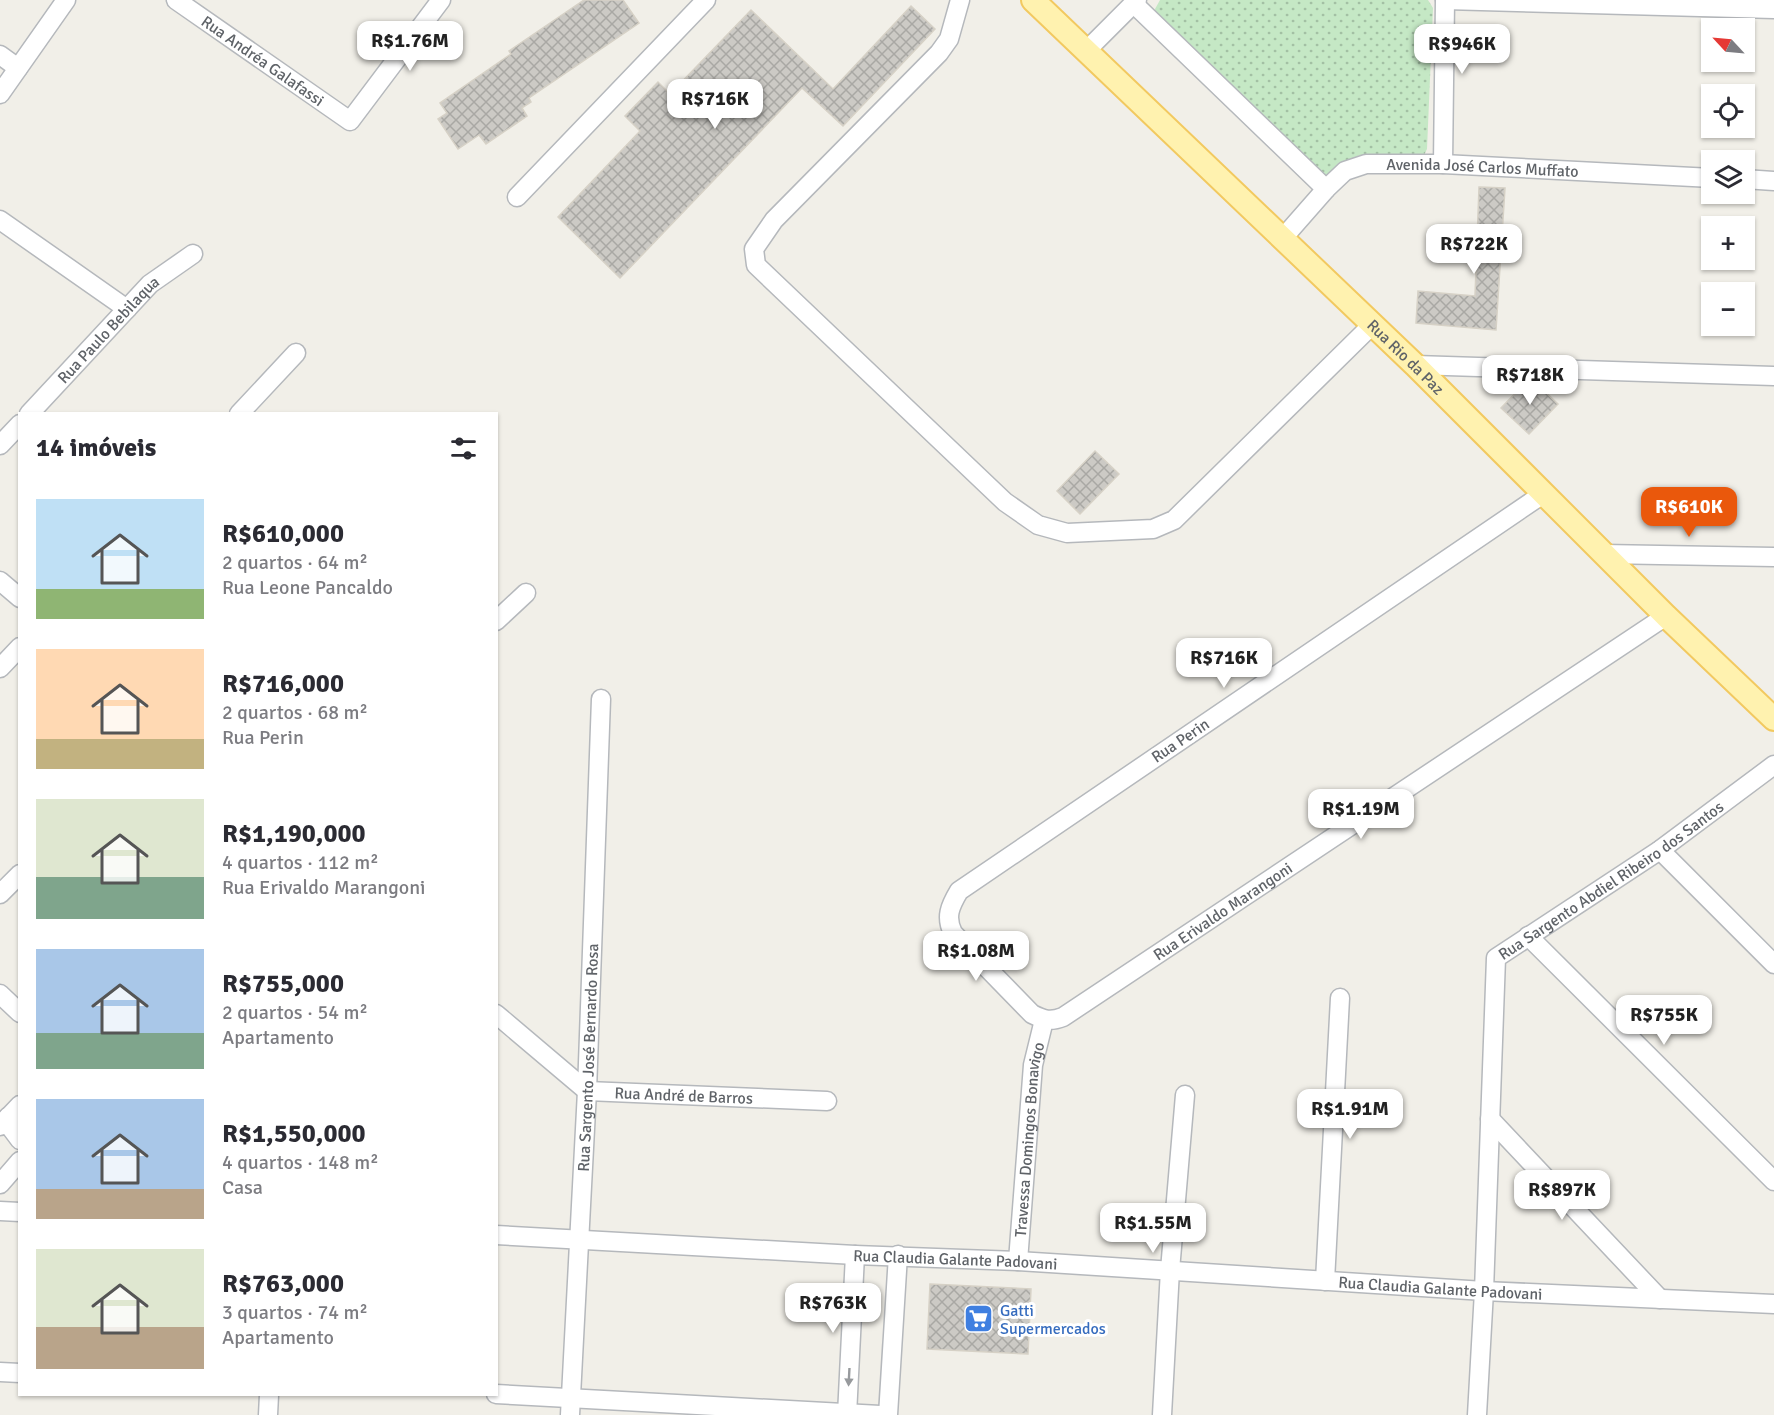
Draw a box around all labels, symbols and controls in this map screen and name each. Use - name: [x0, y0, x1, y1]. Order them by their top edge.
- street label: Rua Andréa Galafassi: [197, 12, 328, 111]
- north arrow: [1701, 18, 1755, 72]
- map controls: [1701, 18, 1755, 336]
- pin: R$1.76M: [355, 21, 465, 72]
- pin: R$946K: [1413, 24, 1511, 75]
- text: R$1.76M: [371, 28, 449, 53]
- text: R$946K: [1428, 31, 1496, 56]
- pin: R$716K: [666, 79, 764, 130]
- button: locate: [1701, 84, 1755, 138]
- text: R$716K: [681, 86, 749, 111]
- button: layers: [1701, 150, 1755, 204]
- street label: Avenida José Carlos Muffato: [1386, 155, 1579, 182]
- button: +: [1701, 216, 1755, 270]
- pin: R$722K: [1425, 224, 1523, 275]
- text: R$722K: [1440, 231, 1508, 256]
- street label: Rua Paulo Bebilaqua: [54, 272, 163, 388]
- button: −: [1701, 282, 1755, 336]
- street label: Rua Rio da Paz: [1362, 316, 1448, 399]
- pin: R$718K: [1481, 355, 1579, 406]
- text: R$718K: [1496, 362, 1564, 387]
- text: 14 imóveis: [36, 432, 156, 464]
- icon: filters: [447, 432, 480, 465]
- pin: R$610K: [1640, 487, 1738, 538]
- text: R$610K: [1655, 494, 1723, 519]
- text: R$610,000: [222, 518, 344, 550]
- icon: home: [84, 523, 156, 595]
- text: 2 quartos · 64 m²: [222, 550, 368, 575]
- text: Rua Leone Pancaldo: [222, 575, 393, 600]
- pin: R$716K: [1175, 638, 1273, 689]
- text: R$716K: [1190, 645, 1258, 670]
- text: R$716,000: [222, 668, 344, 700]
- icon: home: [84, 673, 156, 745]
- text: 2 quartos · 68 m²: [222, 700, 368, 725]
- street label: Rua Perin: [1148, 714, 1213, 767]
- text: Rua Perin: [222, 725, 304, 750]
- pin: R$1.19M: [1306, 789, 1416, 840]
- text: R$1.19M: [1322, 796, 1400, 821]
- street label: Rua Sargento Abdiel Ribeiro dos Santos: [1495, 797, 1728, 965]
- text: R$1,190,000: [222, 818, 366, 850]
- icon: home: [84, 823, 156, 895]
- text: 4 quartos · 112 m²: [222, 850, 379, 875]
- street label: Rua Erivaldo Marangoni: [1150, 858, 1296, 965]
- text: Rua Erivaldo Marangoni: [222, 875, 426, 900]
- pin: R$1.08M: [921, 931, 1031, 982]
- text: R$1.08M: [937, 938, 1015, 963]
- street label: Rua Sargento José Bernardo Rosa: [574, 943, 603, 1172]
- text: R$755,000: [222, 968, 344, 1000]
- icon: home: [84, 973, 156, 1045]
- pin: R$755K: [1615, 995, 1713, 1046]
- text: 2 quartos · 54 m²: [222, 1000, 368, 1025]
- text: R$755K: [1630, 1002, 1698, 1027]
- text: Apartamento: [222, 1025, 334, 1050]
- street label: Travessa Domingos Bonavigo: [1011, 1040, 1049, 1238]
- street label: Rua André de Barros: [614, 1083, 753, 1109]
- pin: R$1.91M: [1295, 1089, 1405, 1140]
- text: R$1.91M: [1311, 1096, 1389, 1121]
- text: R$1,550,000: [222, 1118, 366, 1150]
- icon: home: [84, 1123, 156, 1195]
- text: 4 quartos · 148 m²: [222, 1150, 379, 1175]
- pin: R$897K: [1513, 1170, 1611, 1221]
- text: Casa: [222, 1175, 263, 1200]
- text: R$897K: [1528, 1177, 1596, 1202]
- pin: R$1.55M: [1098, 1203, 1208, 1254]
- text: R$1.55M: [1114, 1210, 1192, 1235]
- street label: Rua Claudia Galante Padovani: [853, 1246, 1058, 1275]
- text: R$763,000: [222, 1268, 344, 1300]
- icon: home: [84, 1273, 156, 1345]
- street label: Rua Claudia Galante Padovani: [1338, 1273, 1543, 1305]
- pin: R$763K: [784, 1283, 882, 1334]
- text: R$763K: [799, 1290, 867, 1315]
- text: 3 quartos · 74 m²: [222, 1300, 368, 1325]
- place label: Gatti Supermercados: [1000, 1301, 1106, 1339]
- supermarket icon: Gatti Supermercados: [963, 1303, 995, 1335]
- text: Apartamento: [222, 1325, 334, 1350]
- one-way arrow: [844, 1367, 853, 1386]

